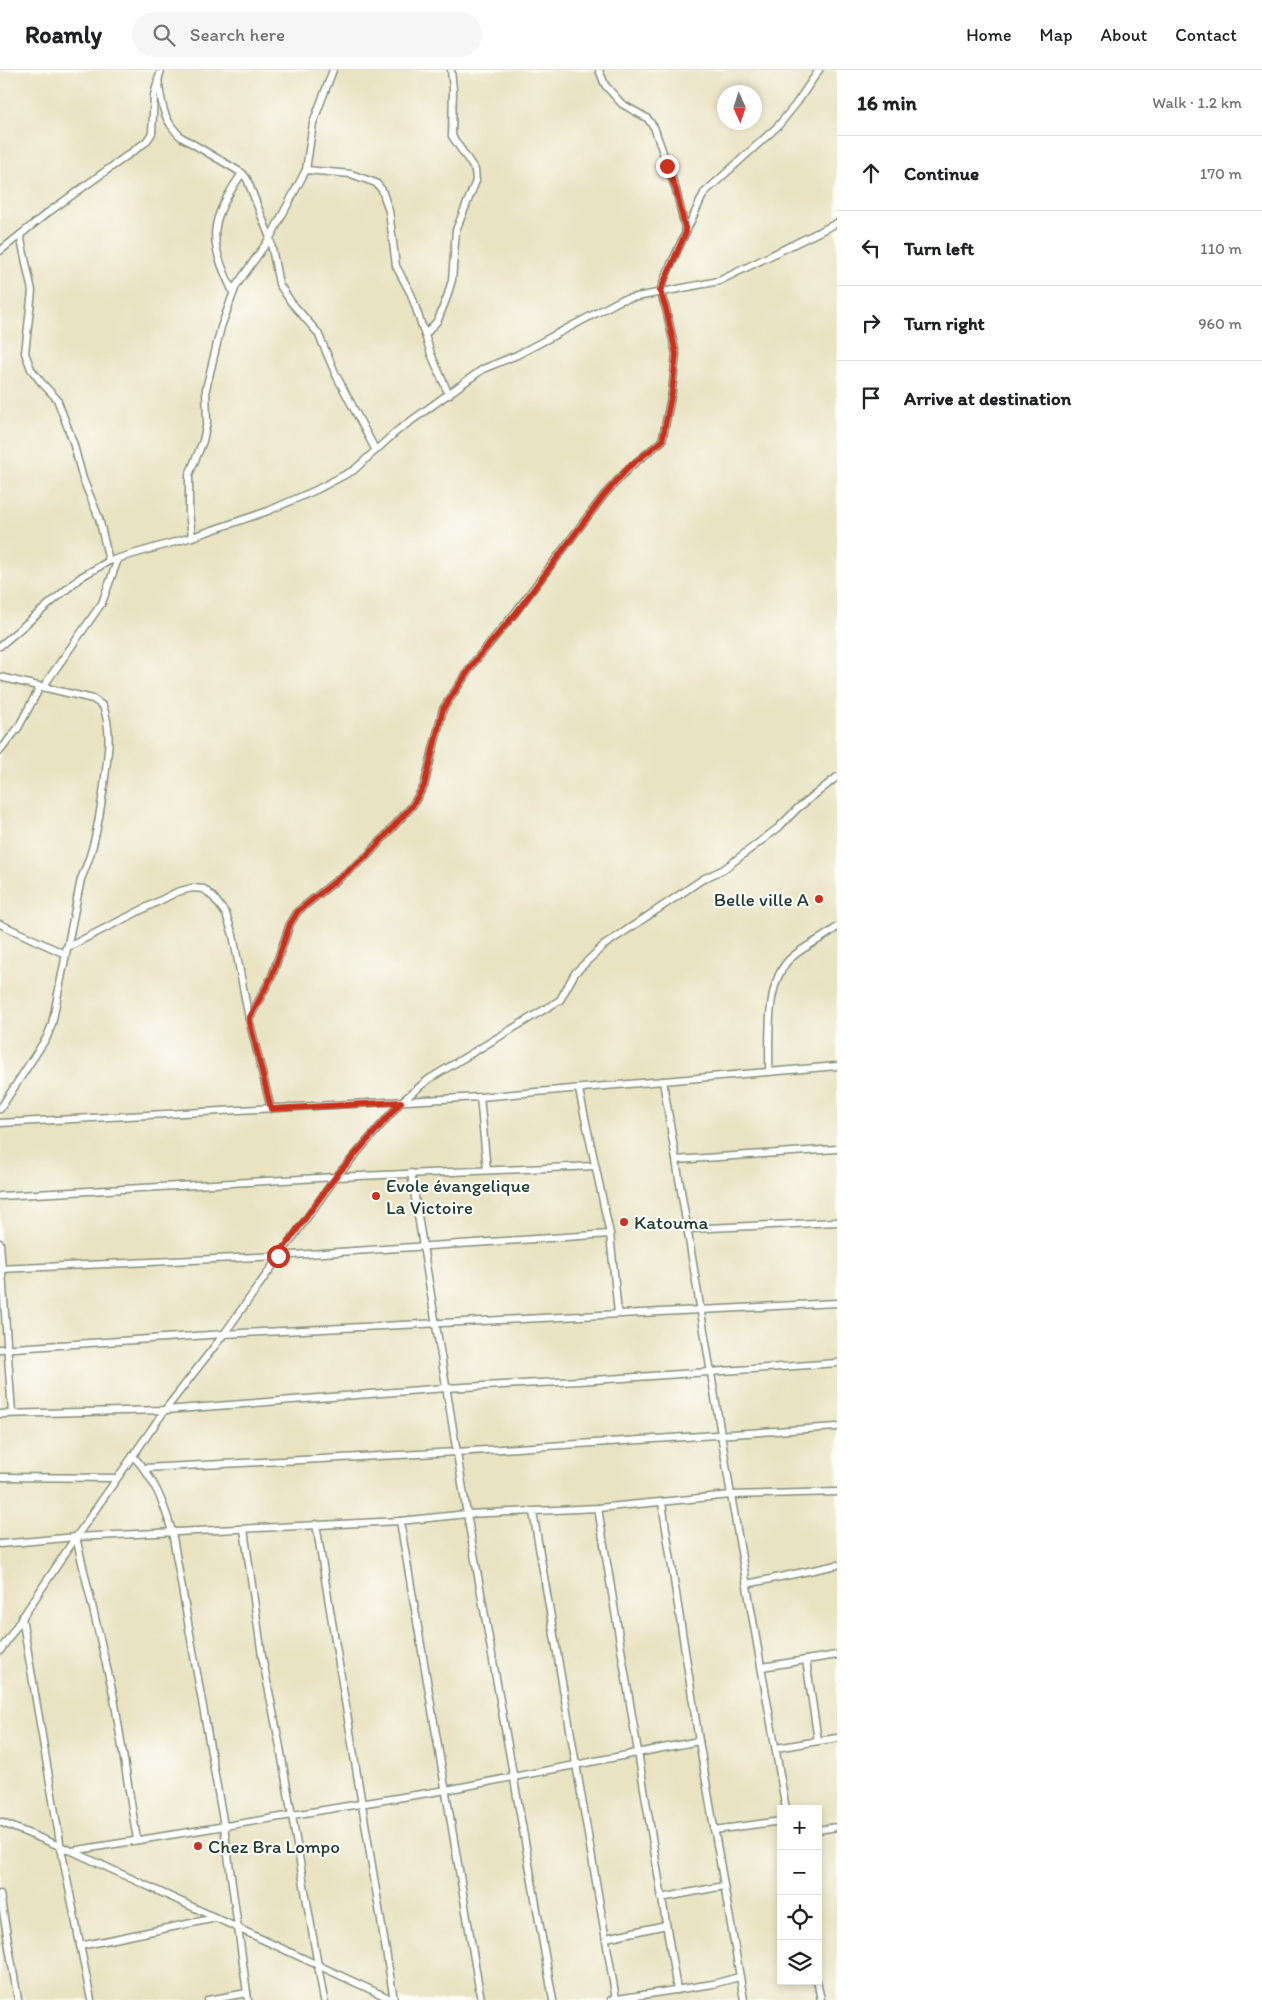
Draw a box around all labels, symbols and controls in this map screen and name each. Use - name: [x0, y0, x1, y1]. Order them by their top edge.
- search box: [132, 12, 482, 57]
- text: Roamly: [25, 20, 102, 49]
- icon: search: [150, 21, 178, 49]
- text: Search here: [190, 23, 285, 46]
- text: Home: [966, 24, 1012, 46]
- text: Map: [1040, 24, 1073, 46]
- text: About: [1101, 24, 1147, 46]
- text: Contact: [1175, 24, 1237, 46]
- north arrow: [717, 85, 762, 130]
- text: 16 min: [857, 90, 917, 115]
- text: Walk · 1.2 km: [1152, 93, 1242, 112]
- route end: [656, 155, 679, 178]
- icon: ahead: [857, 159, 885, 187]
- text: Continue: [904, 162, 979, 185]
- text: 170 m: [1200, 164, 1242, 183]
- icon: left: [857, 234, 885, 262]
- text: Turn left: [904, 237, 974, 260]
- text: 110 m: [1200, 239, 1242, 258]
- icon: right: [857, 309, 885, 337]
- text: Turn right: [904, 312, 985, 335]
- text: 960 m: [1198, 314, 1242, 333]
- icon: arrive: [857, 384, 885, 412]
- text: Arrive at destination: [904, 387, 1071, 410]
- place label: Belle ville A: [714, 888, 809, 911]
- marker: Belle ville A: [813, 893, 825, 905]
- place label: Evole évangelique La Victoire: [386, 1174, 530, 1219]
- marker: Evole évangelique La Victoire: [370, 1190, 382, 1202]
- place label: Katouma: [634, 1211, 709, 1234]
- marker: Katouma: [618, 1216, 630, 1228]
- route start: [267, 1245, 290, 1268]
- map controls: [777, 1805, 822, 1985]
- button: +: [777, 1805, 822, 1850]
- place label: Chez Bra Lompo: [208, 1835, 340, 1858]
- marker: Chez Bra Lompo: [192, 1840, 204, 1852]
- button: −: [777, 1850, 822, 1895]
- button: locate: [777, 1895, 822, 1940]
- button: layers: [777, 1940, 822, 1985]

